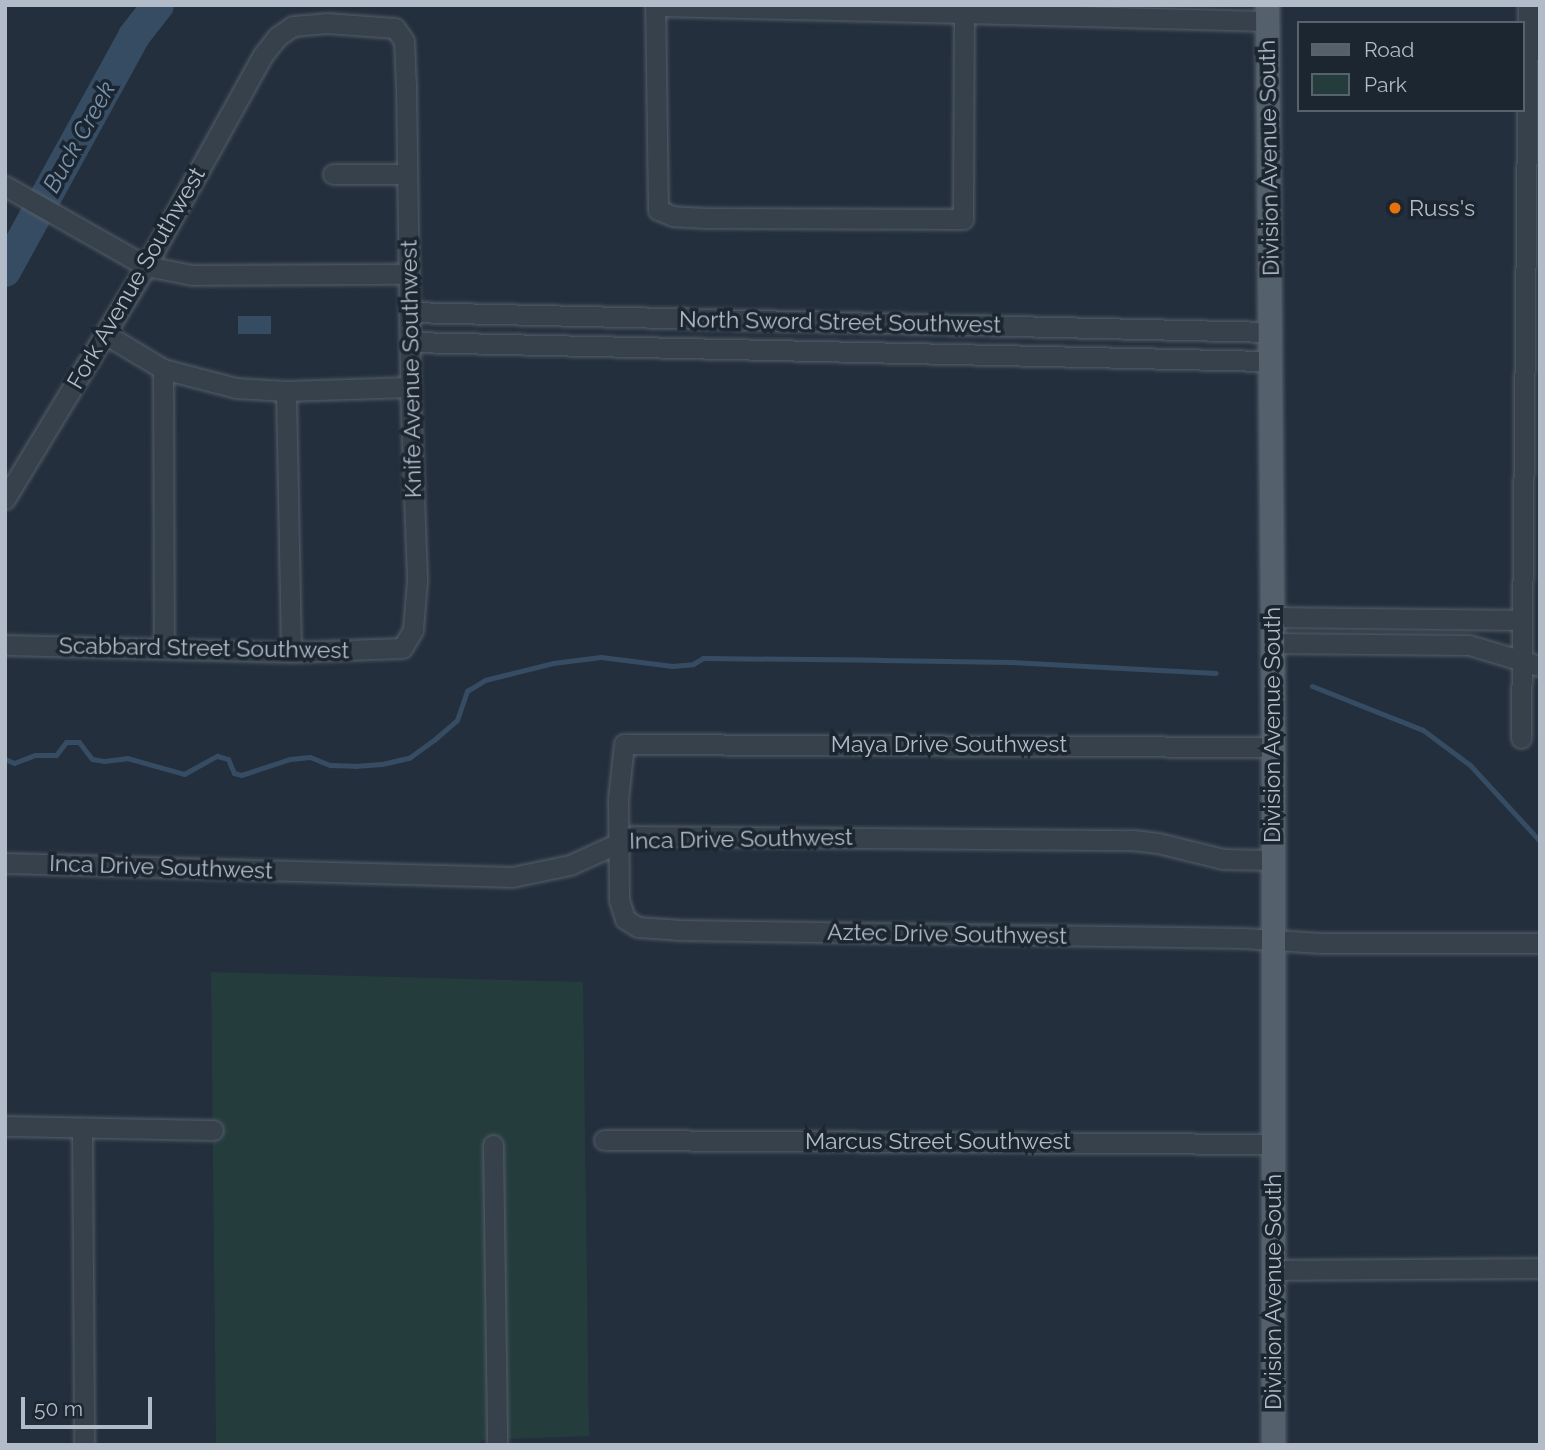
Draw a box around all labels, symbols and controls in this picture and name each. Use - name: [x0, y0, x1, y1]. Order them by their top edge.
- legend: [1296, 21, 1524, 112]
- text: Road: [1364, 37, 1414, 62]
- street label: Division Avenue South: [1253, 39, 1285, 277]
- text: Park: [1364, 72, 1407, 97]
- water label: Buck Creek: [37, 76, 121, 198]
- street label: Fork Avenue Southwest: [61, 162, 211, 394]
- place label: Russ's: [1409, 194, 1475, 222]
- marker: Russ's: [1387, 200, 1403, 216]
- street label: Knife Avenue Southwest: [395, 239, 427, 499]
- street label: North Sword Street Southwest: [679, 305, 1001, 339]
- street label: Division Avenue South: [1258, 607, 1286, 843]
- street label: Scabbard Street Southwest: [59, 632, 349, 664]
- street label: Maya Drive Southwest: [831, 730, 1067, 758]
- street label: Inca Drive Southwest: [629, 823, 853, 855]
- street label: Inca Drive Southwest: [49, 849, 273, 885]
- street label: Aztec Drive Southwest: [827, 918, 1067, 950]
- street label: Marcus Street Southwest: [805, 1127, 1071, 1155]
- street label: Division Avenue South: [1259, 1174, 1287, 1410]
- scale bar: [24, 1384, 156, 1428]
- text: 50 m: [34, 1396, 83, 1421]

